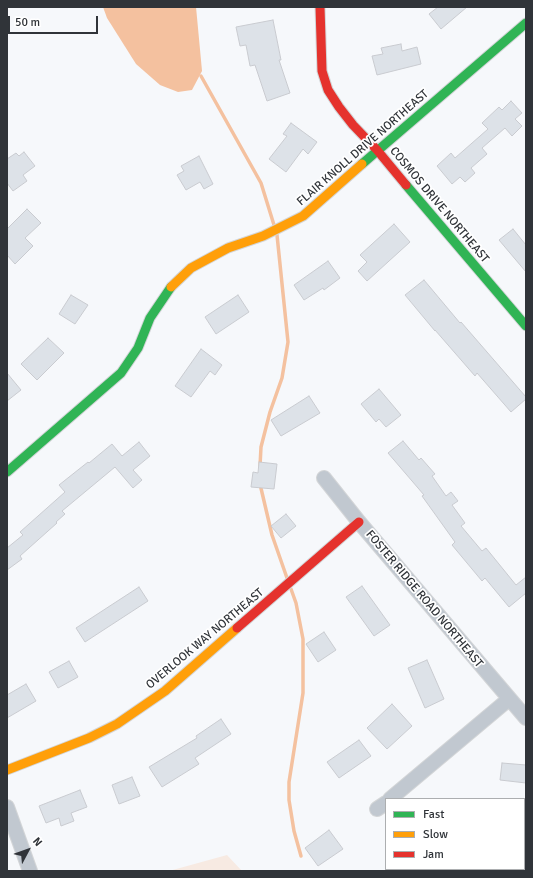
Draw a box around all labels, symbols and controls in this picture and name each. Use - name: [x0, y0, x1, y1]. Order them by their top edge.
- scale bar: [10, 8, 100, 34]
- text: 50 m: [15, 15, 40, 30]
- street label: FLAIR KNOLL DRIVE NORTHEAST: [294, 87, 432, 209]
- street label: COSMOS DRIVE NORTHEAST: [386, 144, 492, 266]
- street label: FOSTER RIDGE ROAD NORTHEAST: [362, 527, 486, 671]
- street label: OVERLOOK WAY NORTHEAST: [143, 586, 267, 692]
- legend: [385, 798, 525, 870]
- text: Fast: [423, 807, 444, 822]
- text: Slow: [423, 827, 448, 842]
- north arrow: [8, 830, 48, 870]
- text: N: [30, 835, 45, 849]
- text: Jam: [423, 847, 444, 862]

